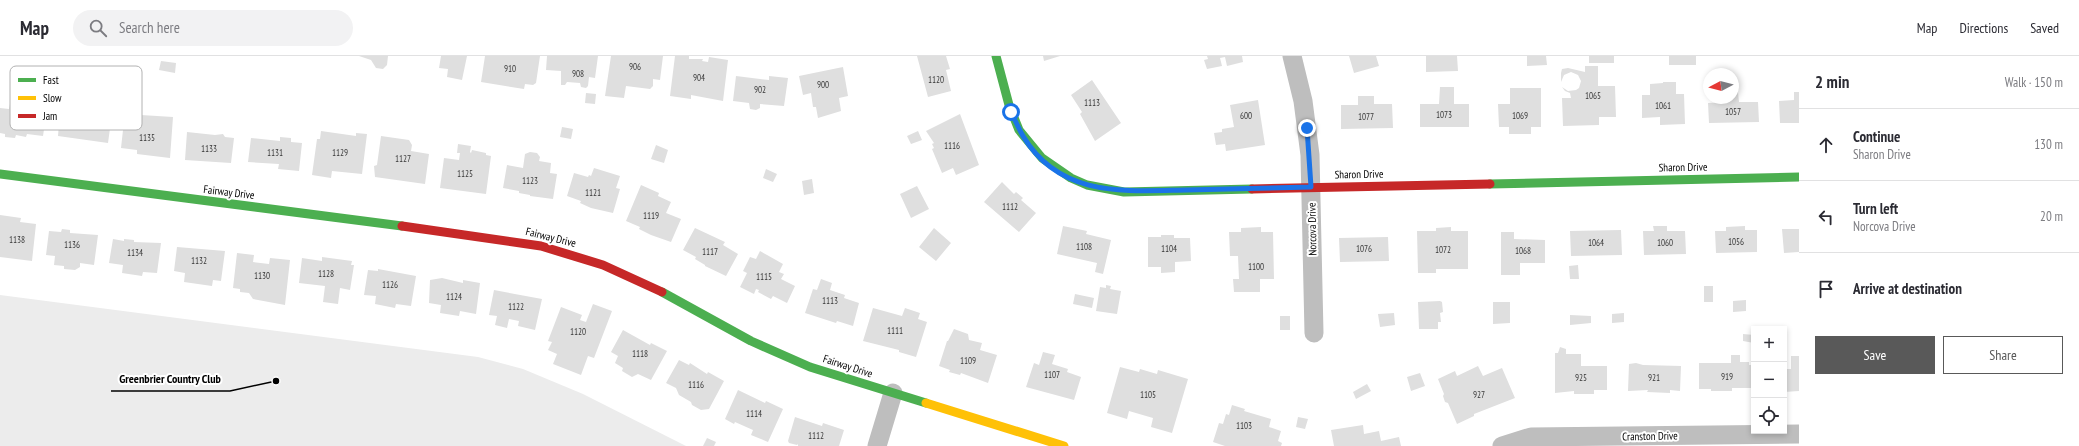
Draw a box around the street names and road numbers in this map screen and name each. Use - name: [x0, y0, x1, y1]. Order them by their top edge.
- street label: Sharon Drive: [1658, 160, 1708, 174]
- street label: Sharon Drive: [1334, 167, 1384, 181]
- street label: Fairway Drive: [203, 182, 256, 202]
- street label: Norcova Drive: [1305, 202, 1319, 256]
- street label: Fairway Drive: [524, 224, 578, 250]
- street label: Fairway Drive: [821, 351, 875, 381]
- street label: Cranston Drive: [1622, 429, 1678, 443]

